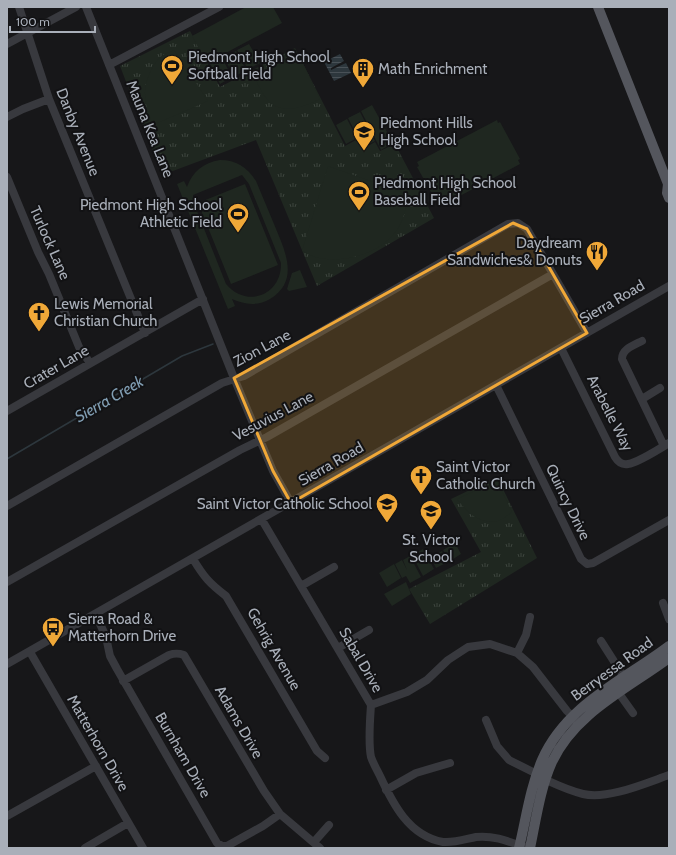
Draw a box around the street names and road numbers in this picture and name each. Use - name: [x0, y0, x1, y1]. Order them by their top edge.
- street label: Mauna Kea Lane: [122, 78, 178, 180]
- street label: Danby Avenue: [52, 85, 104, 179]
- street label: Turlock Lane: [26, 203, 74, 283]
- street label: Sierra Road: [576, 276, 648, 328]
- street label: Zion Lane: [230, 325, 294, 371]
- street label: Crater Lane: [20, 341, 92, 393]
- street label: Arabelle Way: [583, 372, 637, 455]
- street label: Vesuvius Lane: [230, 387, 317, 445]
- street label: Sierra Road: [295, 438, 367, 490]
- street label: Quincy Drive: [542, 461, 594, 543]
- street label: Gehrig Avenue: [243, 605, 305, 694]
- street label: Sabal Drive: [335, 624, 387, 696]
- street label: Berryessa Road: [568, 633, 656, 705]
- street label: Adams Drive: [211, 682, 267, 762]
- street label: Matterhorn Drive: [63, 692, 133, 795]
- street label: Burnham Drive: [151, 709, 215, 801]

